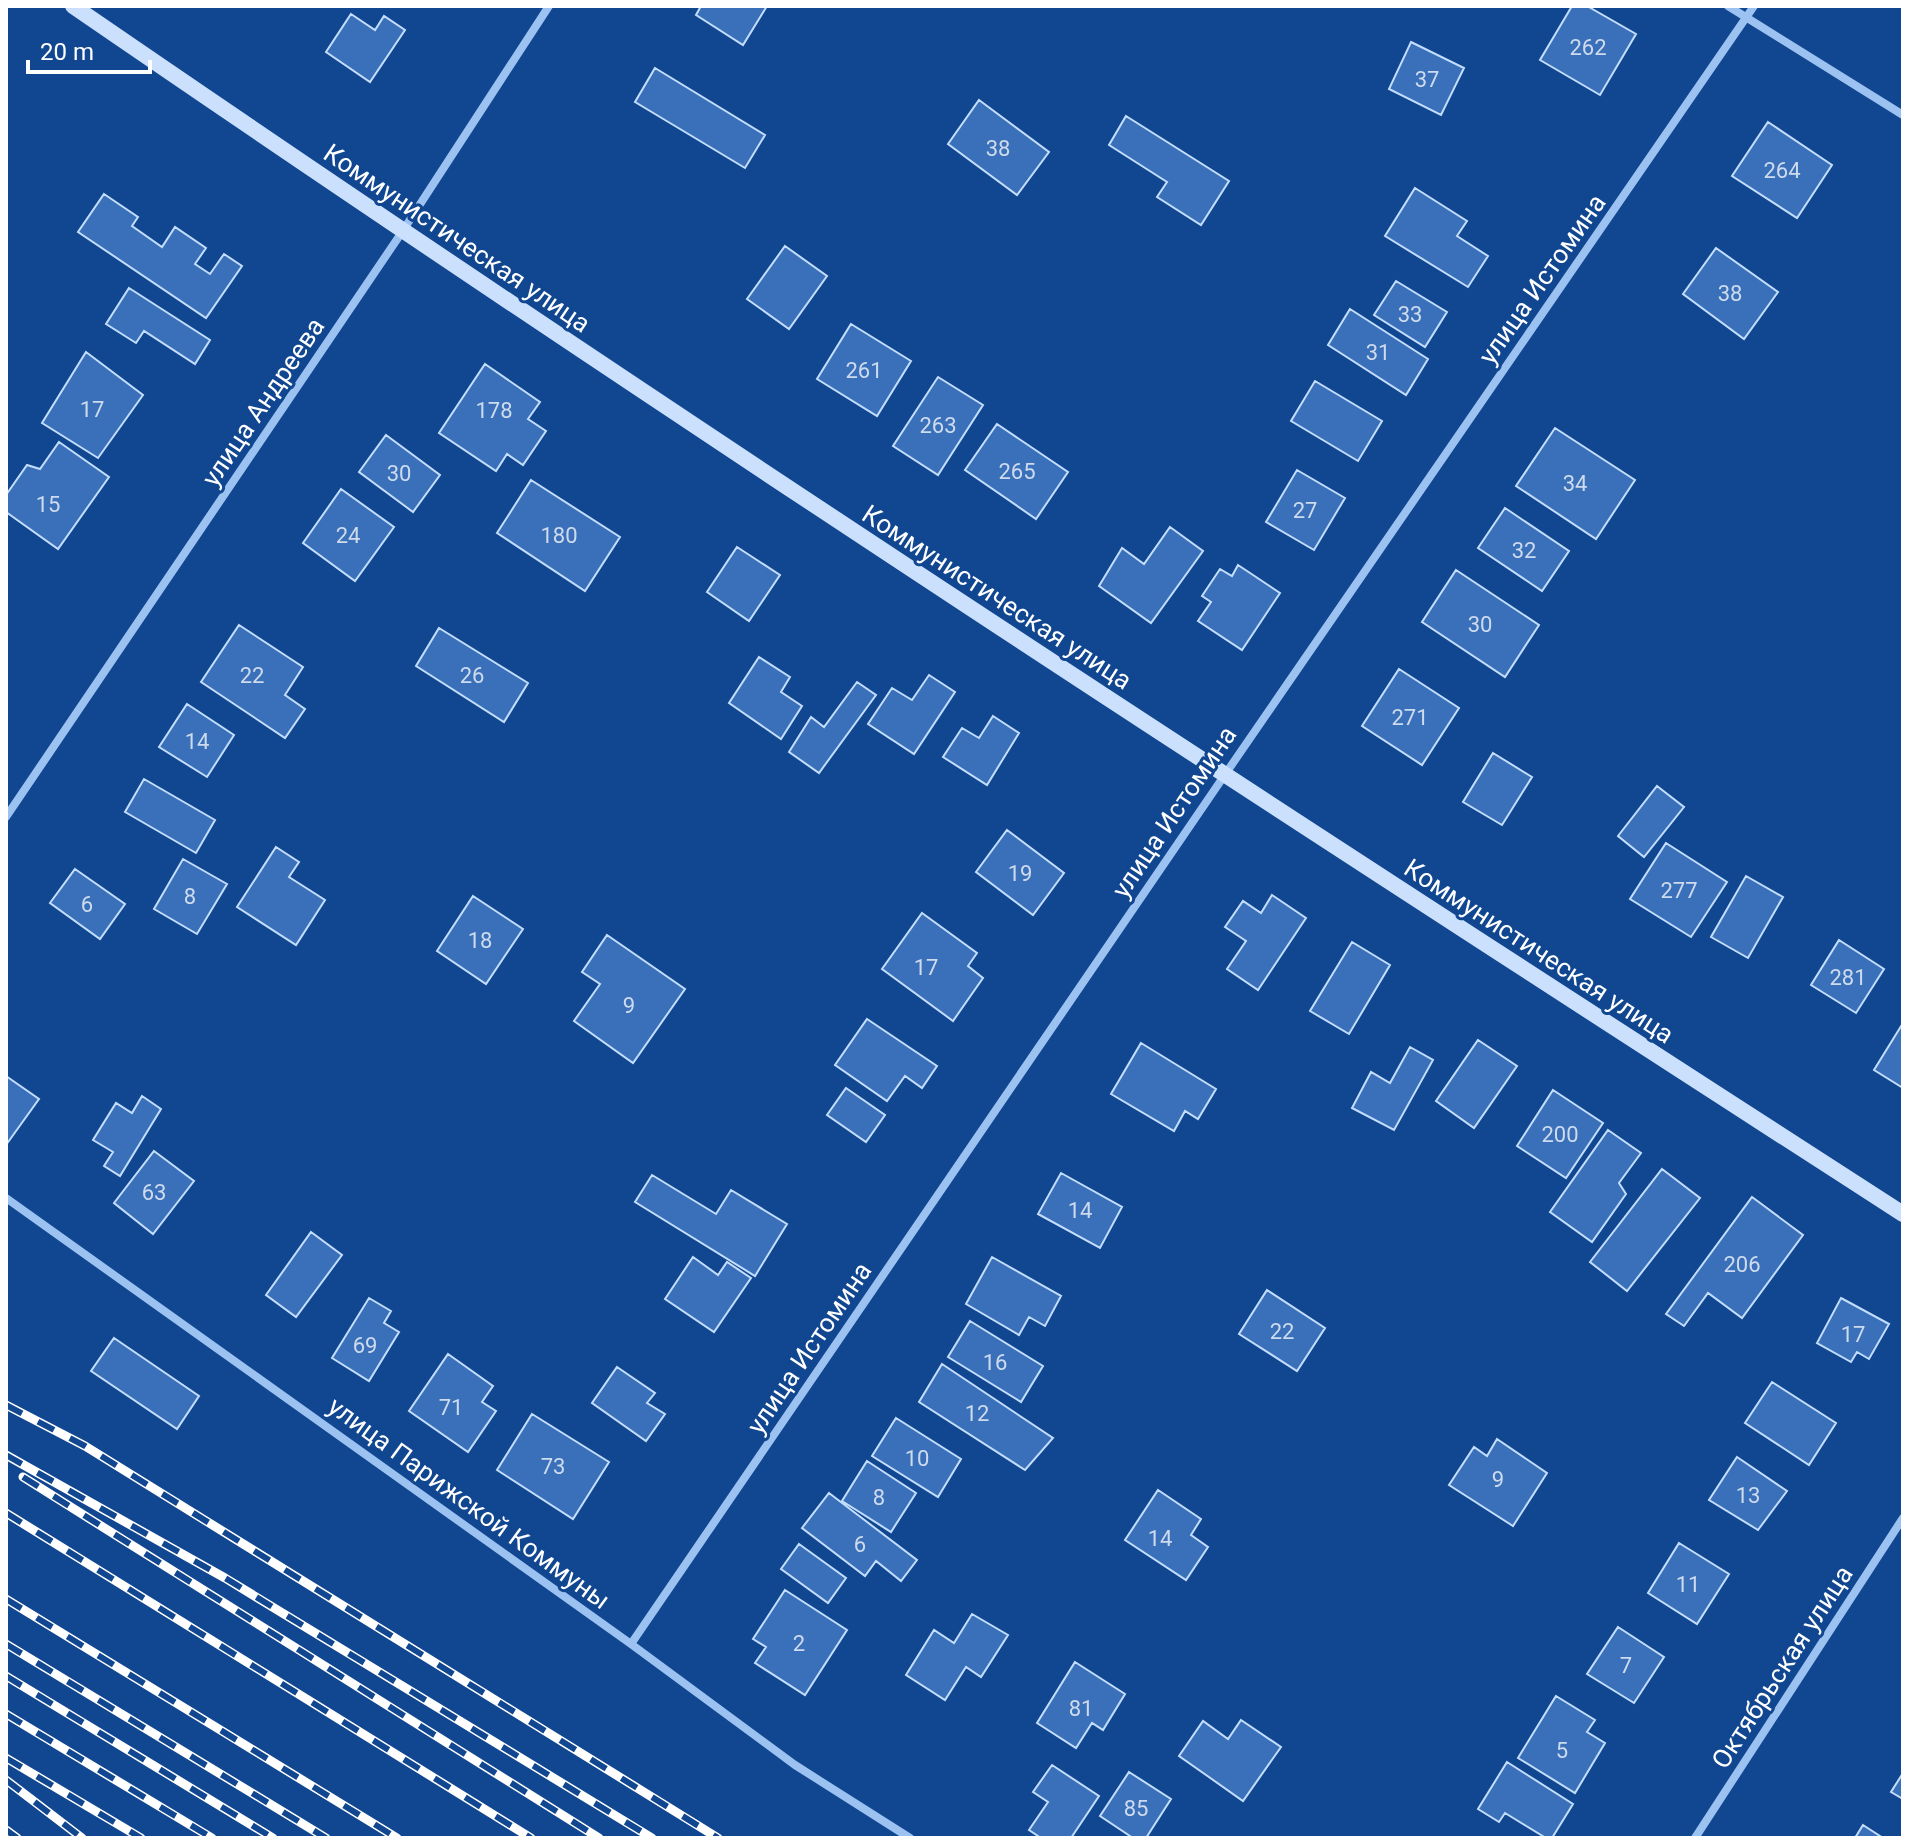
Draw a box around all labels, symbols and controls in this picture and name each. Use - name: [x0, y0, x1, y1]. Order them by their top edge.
- scale bar: [28, 24, 150, 74]
- house number: 262: [1569, 35, 1607, 60]
- text: 20 m: [40, 38, 94, 66]
- house number: 37: [1415, 67, 1439, 92]
- house number: 38: [986, 136, 1010, 161]
- street label: Коммунистическая улица: [318, 137, 596, 339]
- house number: 264: [1763, 158, 1801, 183]
- street label: улица Истомина: [1472, 188, 1612, 370]
- house number: 38: [1718, 281, 1742, 306]
- house number: 33: [1398, 302, 1422, 327]
- street label: улица Андреева: [196, 312, 330, 492]
- house number: 31: [1366, 340, 1390, 365]
- house number: 261: [845, 358, 883, 383]
- house number: 17: [80, 397, 104, 422]
- house number: 178: [475, 398, 513, 423]
- house number: 263: [919, 413, 957, 438]
- house number: 265: [998, 459, 1036, 484]
- house number: 30: [387, 461, 411, 486]
- house number: 34: [1563, 471, 1587, 496]
- house number: 15: [36, 492, 60, 517]
- house number: 27: [1293, 498, 1317, 523]
- street label: Коммунистическая улица: [857, 499, 1137, 695]
- house number: 24: [336, 523, 360, 548]
- house number: 180: [540, 523, 578, 548]
- house number: 32: [1512, 538, 1536, 563]
- house number: 30: [1468, 612, 1492, 637]
- house number: 22: [240, 663, 264, 688]
- house number: 26: [460, 663, 484, 688]
- house number: 271: [1391, 705, 1429, 730]
- street label: улица Истомина: [1106, 721, 1242, 903]
- house number: 14: [185, 729, 209, 754]
- street label: Коммунистическая улица: [1399, 853, 1679, 1049]
- house number: 19: [1008, 861, 1032, 886]
- house number: 277: [1660, 878, 1698, 903]
- house number: 8: [184, 884, 196, 909]
- house number: 6: [81, 892, 93, 917]
- house number: 18: [468, 928, 492, 953]
- house number: 17: [914, 955, 938, 980]
- house number: 281: [1829, 965, 1867, 990]
- house number: 9: [623, 993, 635, 1018]
- house number: 200: [1541, 1122, 1579, 1147]
- house number: 63: [142, 1180, 166, 1205]
- house number: 14: [1068, 1198, 1092, 1223]
- house number: 206: [1723, 1252, 1761, 1277]
- street label: улица Истомина: [741, 1257, 877, 1439]
- house number: 22: [1270, 1319, 1294, 1344]
- house number: 17: [1841, 1322, 1865, 1347]
- house number: 69: [353, 1333, 377, 1358]
- house number: 16: [983, 1350, 1007, 1375]
- street label: улица Парижской Коммуны: [322, 1391, 616, 1615]
- house number: 71: [439, 1395, 463, 1420]
- house number: 12: [965, 1401, 989, 1426]
- house number: 10: [905, 1446, 929, 1471]
- house number: 73: [541, 1454, 565, 1479]
- house number: 9: [1492, 1467, 1504, 1492]
- house number: 13: [1736, 1483, 1760, 1508]
- house number: 8: [873, 1485, 885, 1510]
- house number: 14: [1148, 1526, 1172, 1551]
- house number: 6: [854, 1532, 866, 1557]
- street label: Октябрьская улица: [1705, 1560, 1859, 1774]
- house number: 11: [1676, 1572, 1700, 1597]
- house number: 2: [793, 1631, 805, 1656]
- house number: 7: [1620, 1653, 1632, 1678]
- house number: 81: [1069, 1696, 1093, 1721]
- house number: 5: [1556, 1738, 1568, 1763]
- house number: 85: [1124, 1796, 1148, 1821]

